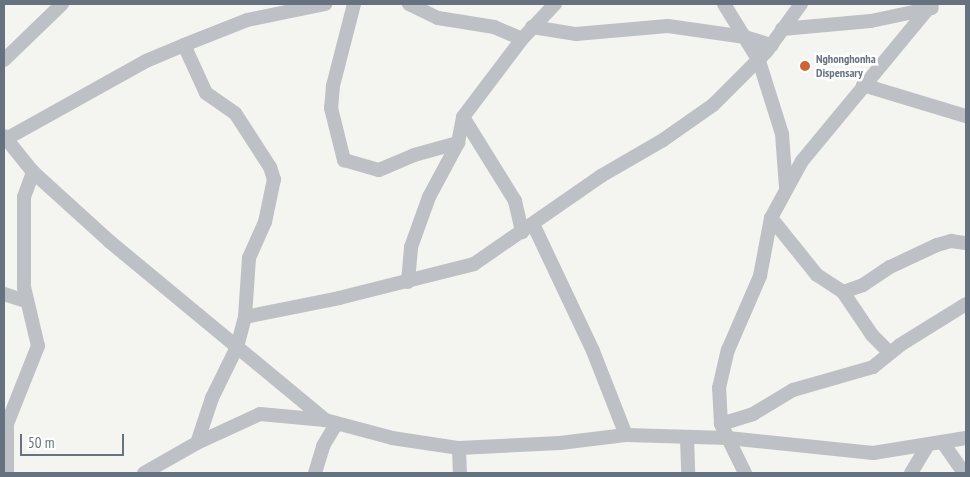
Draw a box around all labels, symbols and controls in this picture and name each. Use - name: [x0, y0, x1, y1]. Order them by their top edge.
- place label: Nghonghonha Dispensary: [816, 52, 876, 80]
- marker: Nghonghonha Dispensary: [798, 59, 812, 73]
- scale bar: [22, 424, 126, 456]
- text: 50 m: [28, 433, 54, 452]

